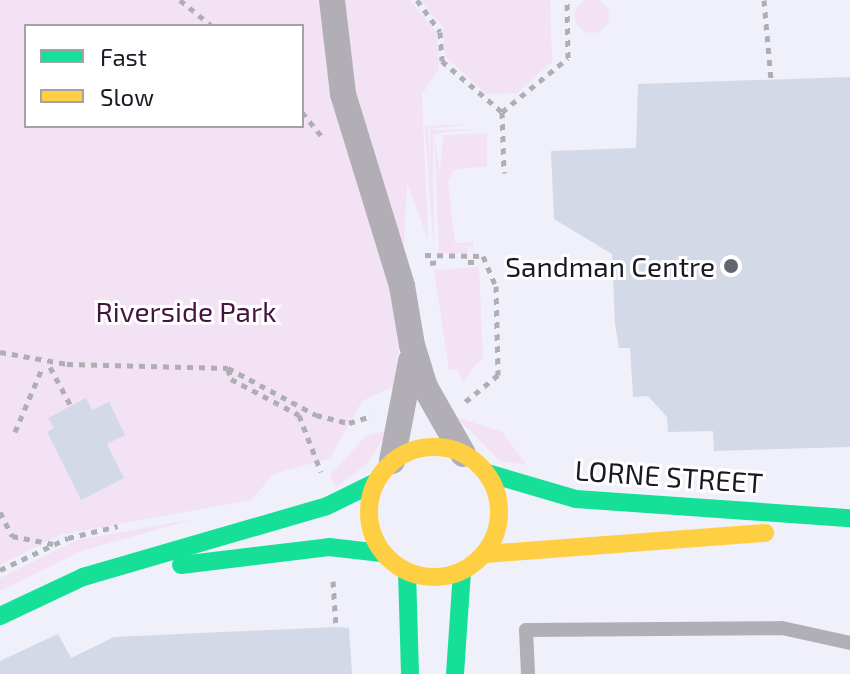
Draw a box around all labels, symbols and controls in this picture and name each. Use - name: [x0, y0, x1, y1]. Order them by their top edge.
- legend: [24, 24, 304, 128]
- text: Fast: [100, 42, 147, 71]
- text: Slow: [100, 82, 154, 111]
- place label: Sandman Centre: [505, 249, 715, 283]
- marker: Sandman Centre: [722, 257, 740, 275]
- park label: Riverside Park: [96, 294, 276, 328]
- street label: LORNE STREET: [574, 453, 764, 499]

